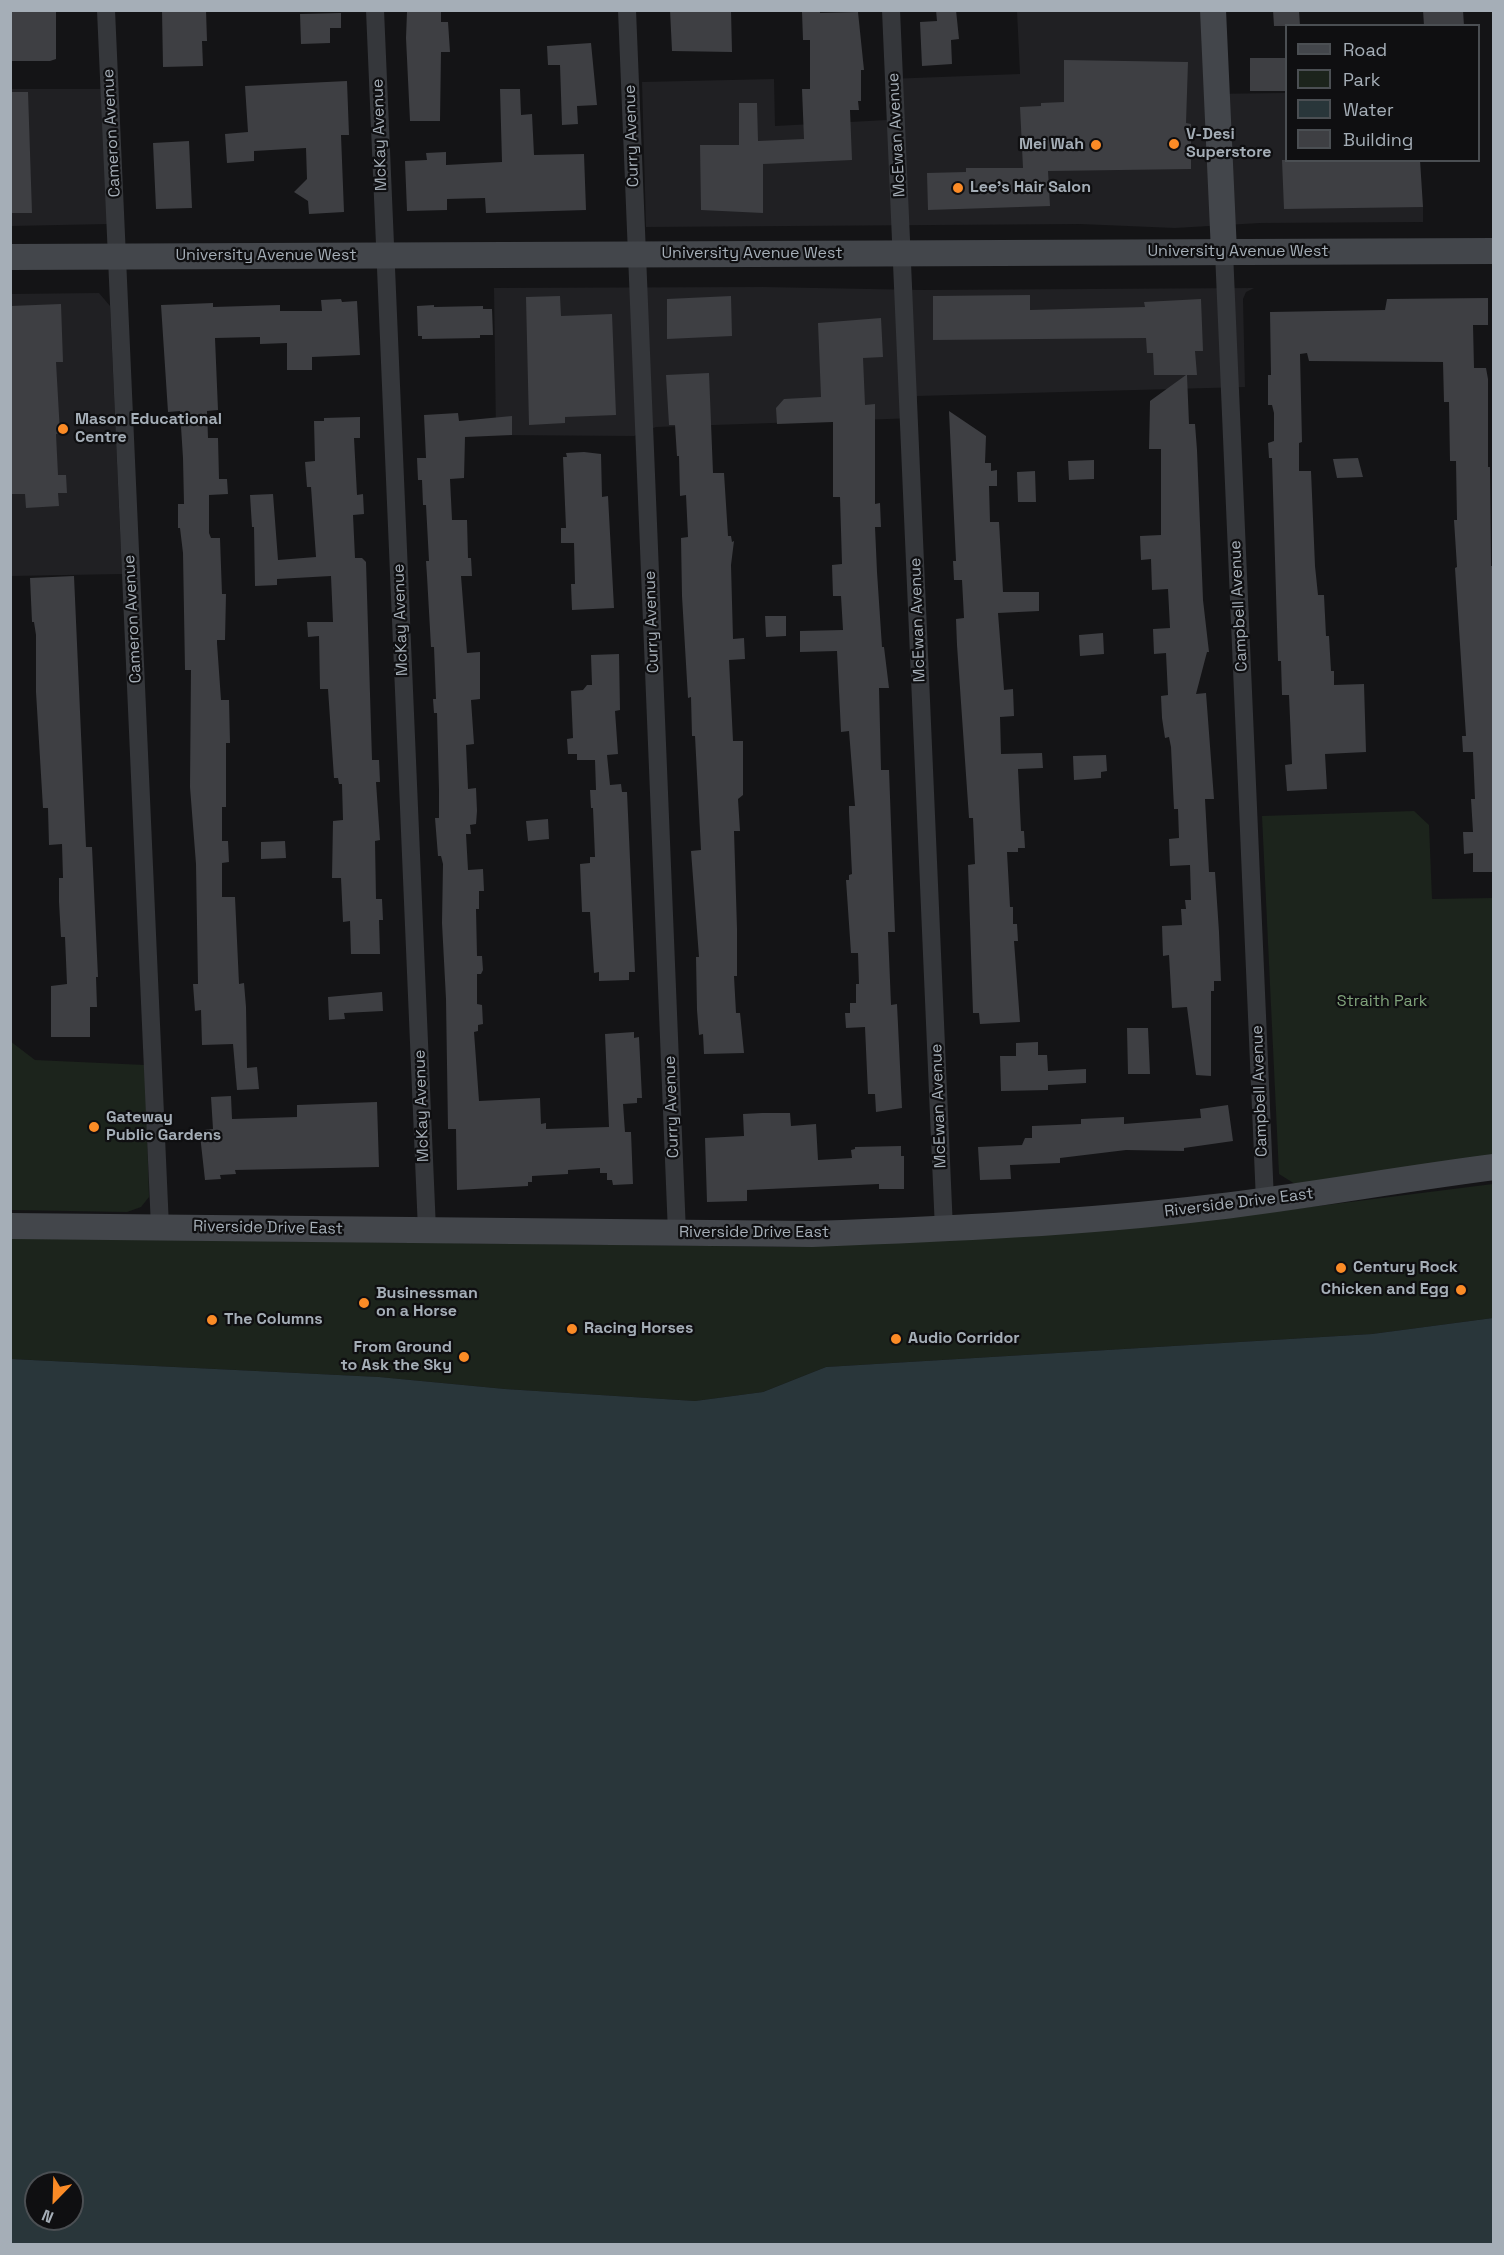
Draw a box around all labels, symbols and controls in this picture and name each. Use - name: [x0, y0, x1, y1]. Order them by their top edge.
- legend: [1285, 24, 1480, 162]
- text: Road: [1343, 38, 1387, 61]
- street label: Cameron Avenue: [99, 68, 125, 198]
- text: Park: [1343, 68, 1380, 91]
- street label: McEwan Avenue: [884, 72, 910, 198]
- street label: McKay Avenue: [368, 78, 392, 192]
- street label: Curry Avenue: [621, 84, 643, 188]
- text: Water: [1343, 98, 1394, 121]
- place label: V-Desi Superstore: [1186, 125, 1271, 163]
- text: Building: [1343, 128, 1413, 151]
- place label: Mei Wah: [1019, 135, 1084, 155]
- marker: V-Desi Superstore: [1167, 137, 1181, 151]
- marker: Mei Wah: [1089, 138, 1103, 152]
- place label: Lee's Hair Salon: [970, 178, 1091, 198]
- marker: Lee's Hair Salon: [951, 181, 965, 195]
- street label: University Avenue West: [1147, 242, 1329, 262]
- street label: University Avenue West: [661, 244, 843, 264]
- street label: University Avenue West: [175, 246, 357, 266]
- place label: Mason Educational Centre: [75, 410, 222, 448]
- marker: Mason Educational Centre: [56, 422, 70, 436]
- street label: Campbell Avenue: [1226, 540, 1252, 672]
- street label: Cameron Avenue: [120, 554, 146, 684]
- street label: McEwan Avenue: [906, 557, 930, 683]
- street label: McKay Avenue: [389, 563, 413, 677]
- street label: Curry Avenue: [641, 570, 663, 674]
- park label: Straith Park: [1337, 992, 1427, 1012]
- street label: Campbell Avenue: [1248, 1025, 1272, 1157]
- street label: McEwan Avenue: [927, 1043, 951, 1169]
- street label: McKay Avenue: [410, 1049, 434, 1163]
- street label: Curry Avenue: [661, 1055, 683, 1159]
- place label: Gateway Public Gardens: [106, 1108, 221, 1146]
- marker: Gateway Public Gardens: [87, 1120, 101, 1134]
- street label: Riverside Drive East: [1163, 1184, 1315, 1222]
- street label: Riverside Drive East: [193, 1217, 343, 1239]
- street label: Riverside Drive East: [679, 1223, 829, 1243]
- place label: Century Rock: [1353, 1258, 1458, 1278]
- marker: Century Rock: [1334, 1261, 1348, 1275]
- place label: Chicken and Egg: [1321, 1280, 1449, 1300]
- marker: Chicken and Egg: [1454, 1283, 1468, 1297]
- place label: Businessman on a Horse: [376, 1284, 478, 1322]
- marker: Businessman on a Horse: [357, 1296, 371, 1310]
- place label: The Columns: [224, 1310, 323, 1330]
- marker: The Columns: [205, 1313, 219, 1327]
- place label: Racing Horses: [584, 1319, 693, 1339]
- marker: Racing Horses: [565, 1322, 579, 1336]
- place label: Audio Corridor: [908, 1329, 1020, 1349]
- marker: Audio Corridor: [889, 1332, 903, 1346]
- place label: From Ground to Ask the Sky: [340, 1338, 452, 1376]
- marker: From Ground to Ask the Sky: [457, 1350, 471, 1364]
- north arrow: [24, 2171, 84, 2231]
- text: N: [39, 2204, 57, 2228]

